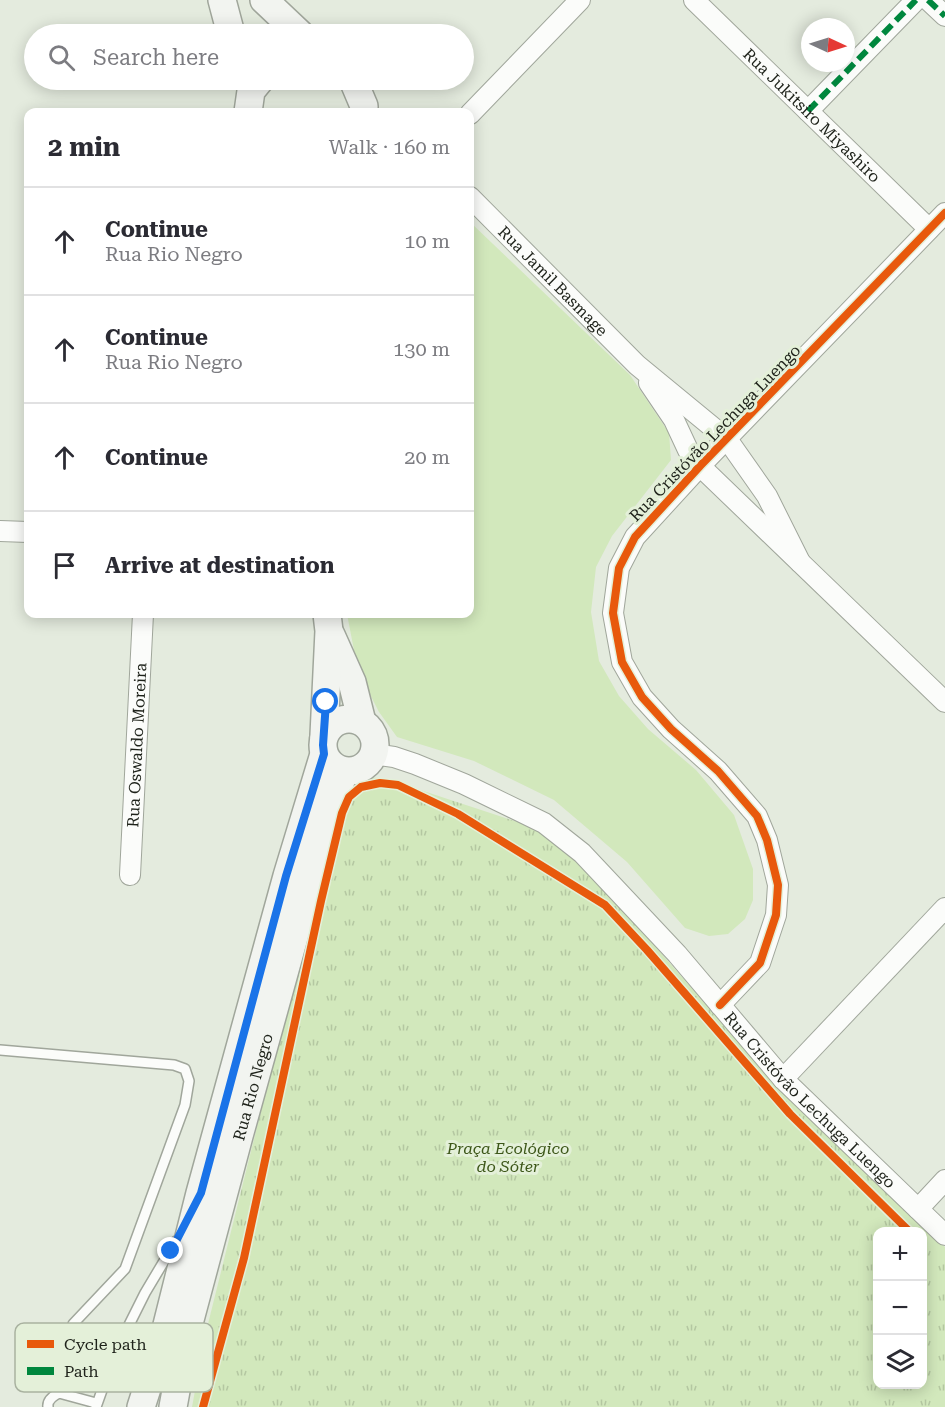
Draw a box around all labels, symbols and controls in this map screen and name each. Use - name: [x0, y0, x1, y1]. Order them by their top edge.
- north arrow: [801, 18, 855, 72]
- search box: [24, 24, 474, 90]
- icon: search: [45, 41, 78, 74]
- street label: Rua Jukitsiro Miyashiro: [740, 44, 885, 186]
- text: Search here: [93, 45, 219, 70]
- text: 2 min: [48, 132, 120, 162]
- text: Walk · 160 m: [329, 135, 450, 159]
- text: Continue: [105, 217, 208, 242]
- street label: Rua Jamil Basmage: [495, 222, 612, 340]
- icon: ahead: [48, 225, 81, 258]
- text: 10 m: [404, 229, 450, 253]
- text: Rua Rio Negro: [105, 242, 243, 266]
- text: Continue: [105, 325, 208, 350]
- icon: ahead: [48, 333, 81, 366]
- text: 130 m: [393, 337, 450, 361]
- street label: Rua Cristóvão Lechuga Luengo: [625, 341, 805, 525]
- text: Rua Rio Negro: [105, 350, 243, 374]
- icon: ahead: [48, 441, 81, 474]
- text: Continue: [105, 445, 208, 470]
- text: 20 m: [404, 445, 450, 469]
- icon: arrive: [48, 549, 81, 582]
- text: Arrive at destination: [105, 553, 334, 578]
- street label: Rua Oswaldo Moreira: [123, 662, 150, 828]
- route start: [312, 688, 338, 714]
- street label: Rua Cristóvão Lechuga Luengo: [721, 1008, 900, 1192]
- street label: Rua Rio Negro: [229, 1031, 276, 1143]
- park label: Praça Ecológico do Sóter: [446, 1139, 569, 1176]
- map controls: [873, 1227, 927, 1389]
- button: +: [873, 1227, 927, 1281]
- route end: [157, 1237, 183, 1263]
- button: −: [873, 1281, 927, 1335]
- legend: [15, 1323, 213, 1392]
- text: Cycle path: [64, 1335, 147, 1354]
- button: layers: [873, 1335, 927, 1389]
- text: Path: [64, 1362, 99, 1381]

